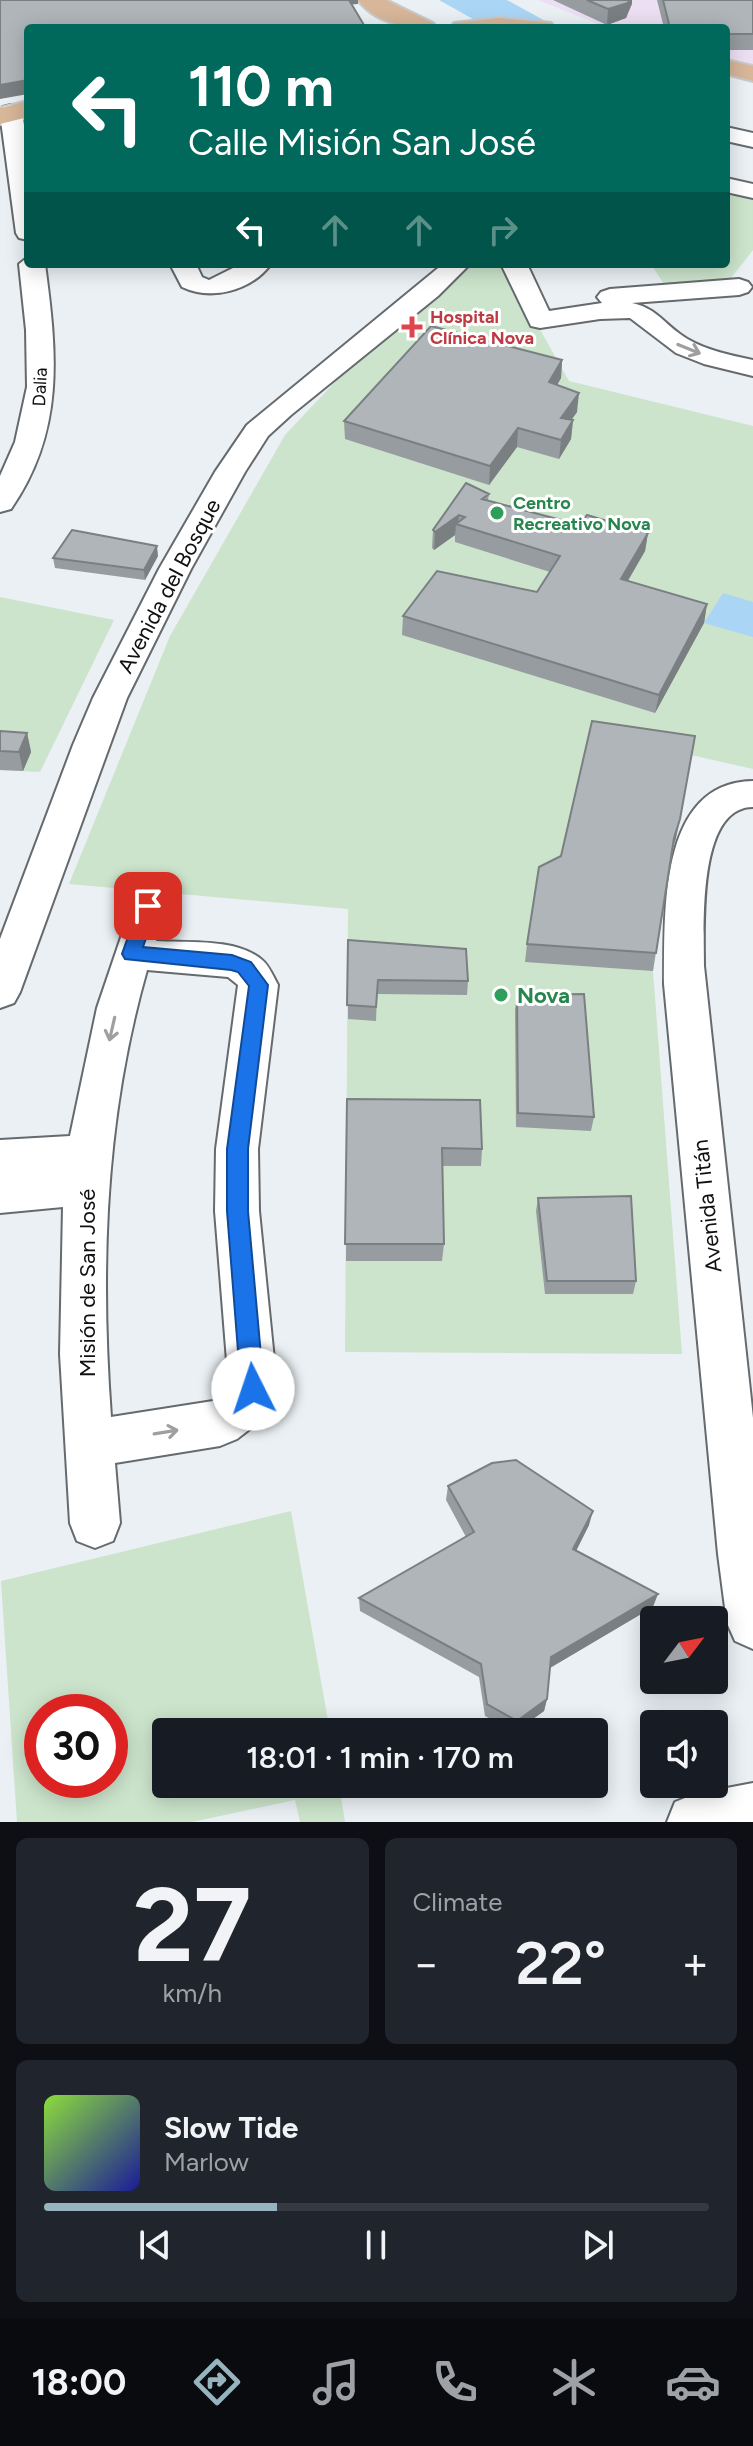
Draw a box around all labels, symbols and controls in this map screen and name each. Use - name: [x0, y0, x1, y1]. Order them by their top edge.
- text: 110 m: [188, 53, 334, 120]
- icon: left: [56, 56, 160, 160]
- text: Calle Misión San José: [188, 121, 536, 164]
- icon: left: [229, 208, 273, 252]
- icon: ahead: [313, 208, 357, 252]
- icon: ahead: [397, 208, 441, 252]
- icon: right: [481, 208, 525, 252]
- place label: Hospital Clínica Nova: [430, 306, 534, 349]
- marker: Hospital Clínica Nova: [401, 316, 423, 338]
- one-way arrow: [676, 342, 701, 357]
- street label: Dalia: [28, 367, 52, 407]
- place label: Centro Recreativo Nova: [513, 492, 651, 535]
- street label: Avenida del Bosque: [112, 494, 226, 678]
- marker: Centro Recreativo Nova: [488, 504, 506, 522]
- pin: [114, 872, 182, 940]
- icon: arrive: [126, 884, 170, 928]
- place label: Nova: [517, 982, 570, 1009]
- marker: Nova: [492, 986, 510, 1004]
- one-way arrow: [104, 1016, 119, 1042]
- street label: Avenida Titán: [687, 1138, 727, 1274]
- street label: Misión de San José: [74, 1189, 101, 1377]
- position arrow: [211, 1347, 295, 1431]
- one-way arrow: [152, 1423, 178, 1438]
- north arrow: [640, 1606, 728, 1694]
- map controls: [640, 1606, 728, 1798]
- speed limit sign: 30: [24, 1694, 128, 1798]
- button: sound: [640, 1710, 728, 1798]
- text: 18:01 · 1 min · 170 m: [246, 1739, 514, 1776]
- text: 27: [133, 1862, 251, 1987]
- text: Climate: [413, 1886, 502, 1918]
- text: 22°: [515, 1927, 606, 1999]
- text: −: [413, 1937, 440, 1990]
- text: +: [682, 1937, 709, 1990]
- text: km/h: [163, 1977, 222, 2009]
- text: Slow Tide: [164, 2109, 298, 2146]
- text: Marlow: [164, 2146, 249, 2178]
- icon: previous: [133, 2223, 177, 2267]
- icon: pause: [354, 2223, 398, 2267]
- icon: next: [576, 2223, 620, 2267]
- icon: directions: [189, 2354, 245, 2410]
- icon: music: [308, 2354, 364, 2410]
- icon: phone: [427, 2354, 483, 2410]
- icon: climate: [546, 2354, 602, 2410]
- icon: car: [665, 2354, 721, 2410]
- text: 18:00: [32, 2361, 126, 2404]

